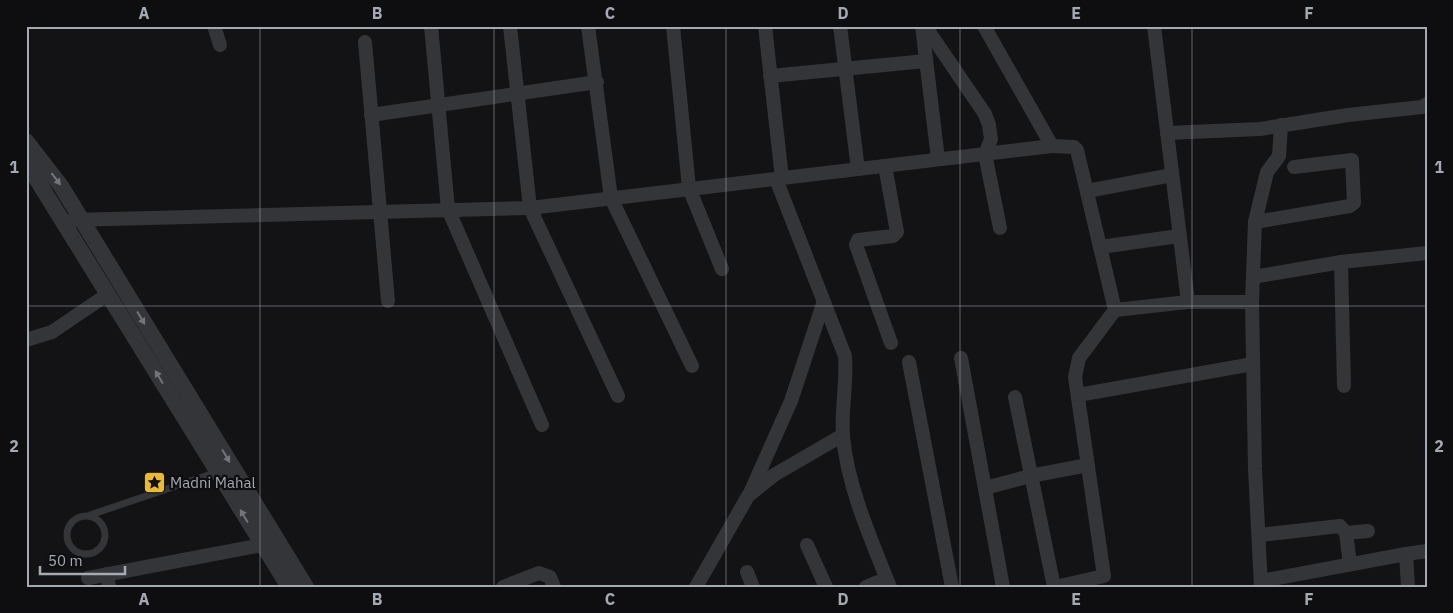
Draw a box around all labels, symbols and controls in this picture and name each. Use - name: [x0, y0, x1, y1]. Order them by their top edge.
- text: A: [139, 3, 150, 23]
- text: B: [372, 3, 383, 23]
- text: C: [605, 3, 615, 23]
- text: D: [837, 3, 849, 23]
- text: E: [1071, 3, 1081, 23]
- text: F: [1304, 3, 1314, 23]
- text: 1: [9, 157, 19, 177]
- text: 1: [1434, 157, 1444, 177]
- one-way arrow: [51, 173, 61, 186]
- one-way arrow: [137, 311, 146, 324]
- one-way arrow: [155, 371, 164, 384]
- text: 2: [9, 436, 19, 456]
- text: 2: [1434, 436, 1444, 456]
- one-way arrow: [221, 450, 230, 463]
- place icon: Madni Mahal: [142, 470, 166, 494]
- place label: Madni Mahal: [170, 473, 256, 492]
- one-way arrow: [240, 509, 249, 522]
- scale bar: [40, 543, 125, 575]
- text: 50 m: [48, 551, 83, 570]
- text: A: [139, 589, 150, 609]
- text: B: [372, 589, 383, 609]
- text: C: [605, 589, 615, 609]
- text: D: [837, 589, 849, 609]
- text: E: [1071, 589, 1081, 609]
- text: F: [1304, 589, 1314, 609]

